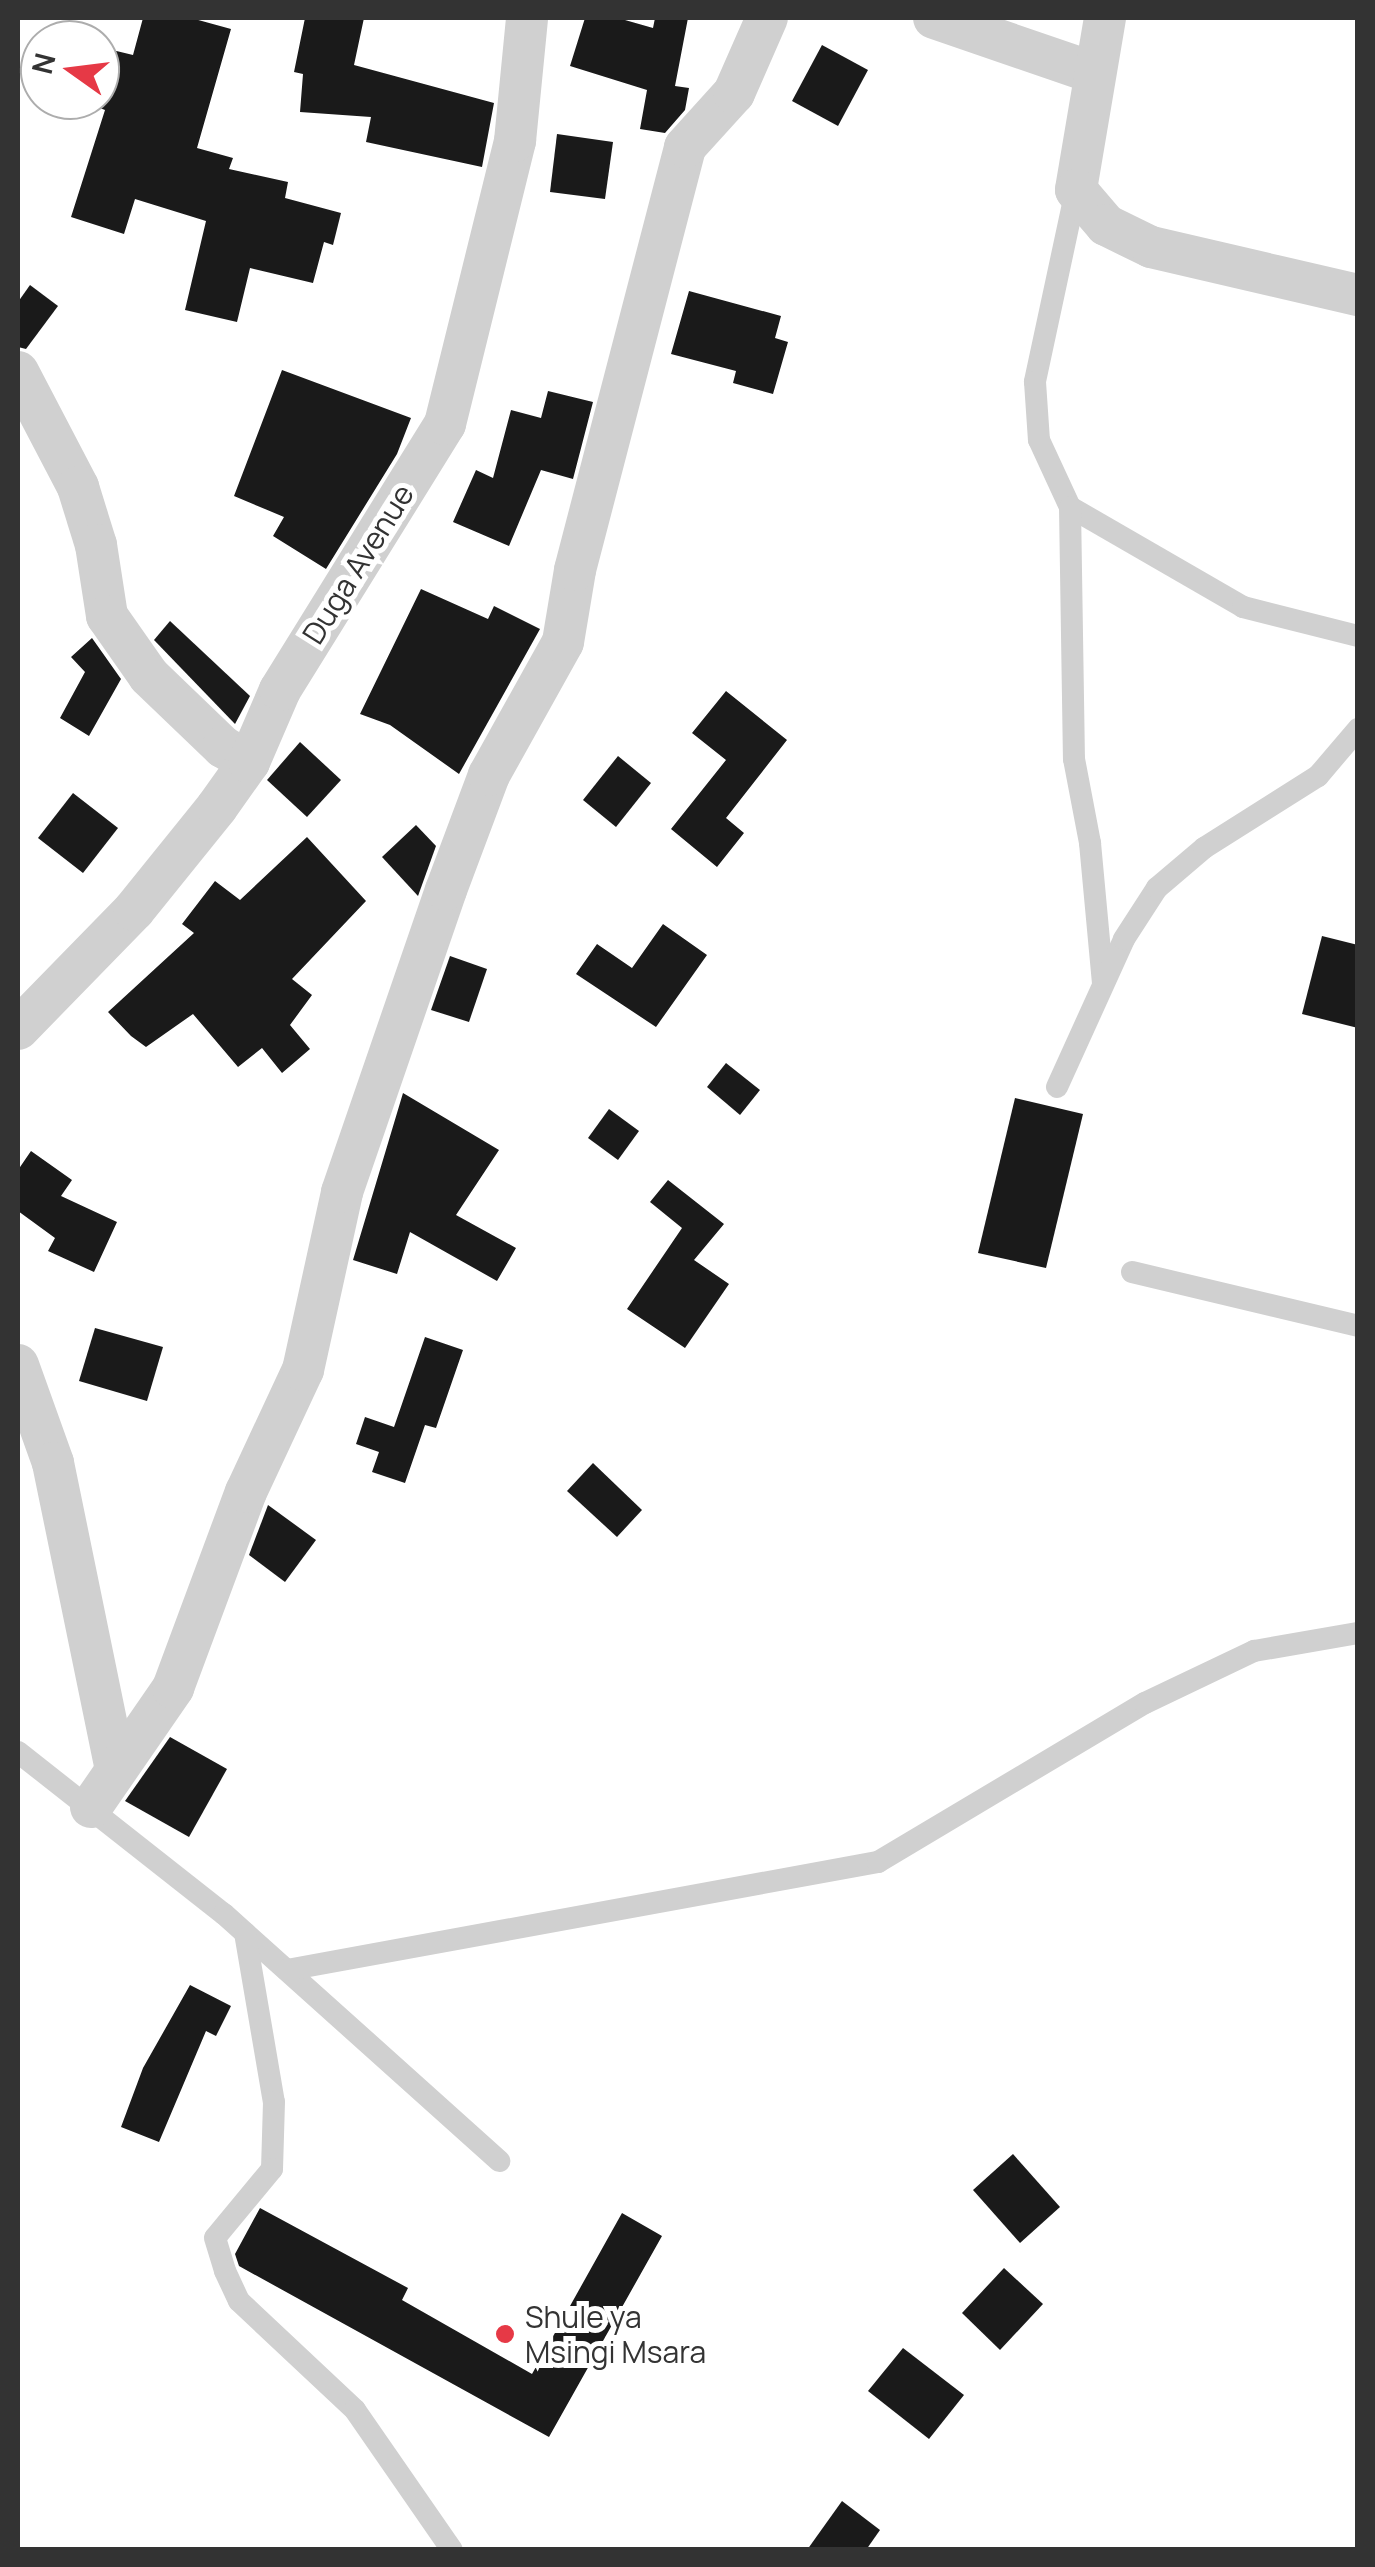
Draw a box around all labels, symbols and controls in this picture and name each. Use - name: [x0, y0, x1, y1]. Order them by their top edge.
- north arrow: [20, 20, 120, 120]
- text: N: [22, 49, 64, 78]
- street label: Duga Avenue: [295, 478, 421, 650]
- place label: Shule ya Msingi Msara: [525, 2299, 706, 2370]
- marker: Shule ya Msingi Msara: [494, 2323, 516, 2345]

